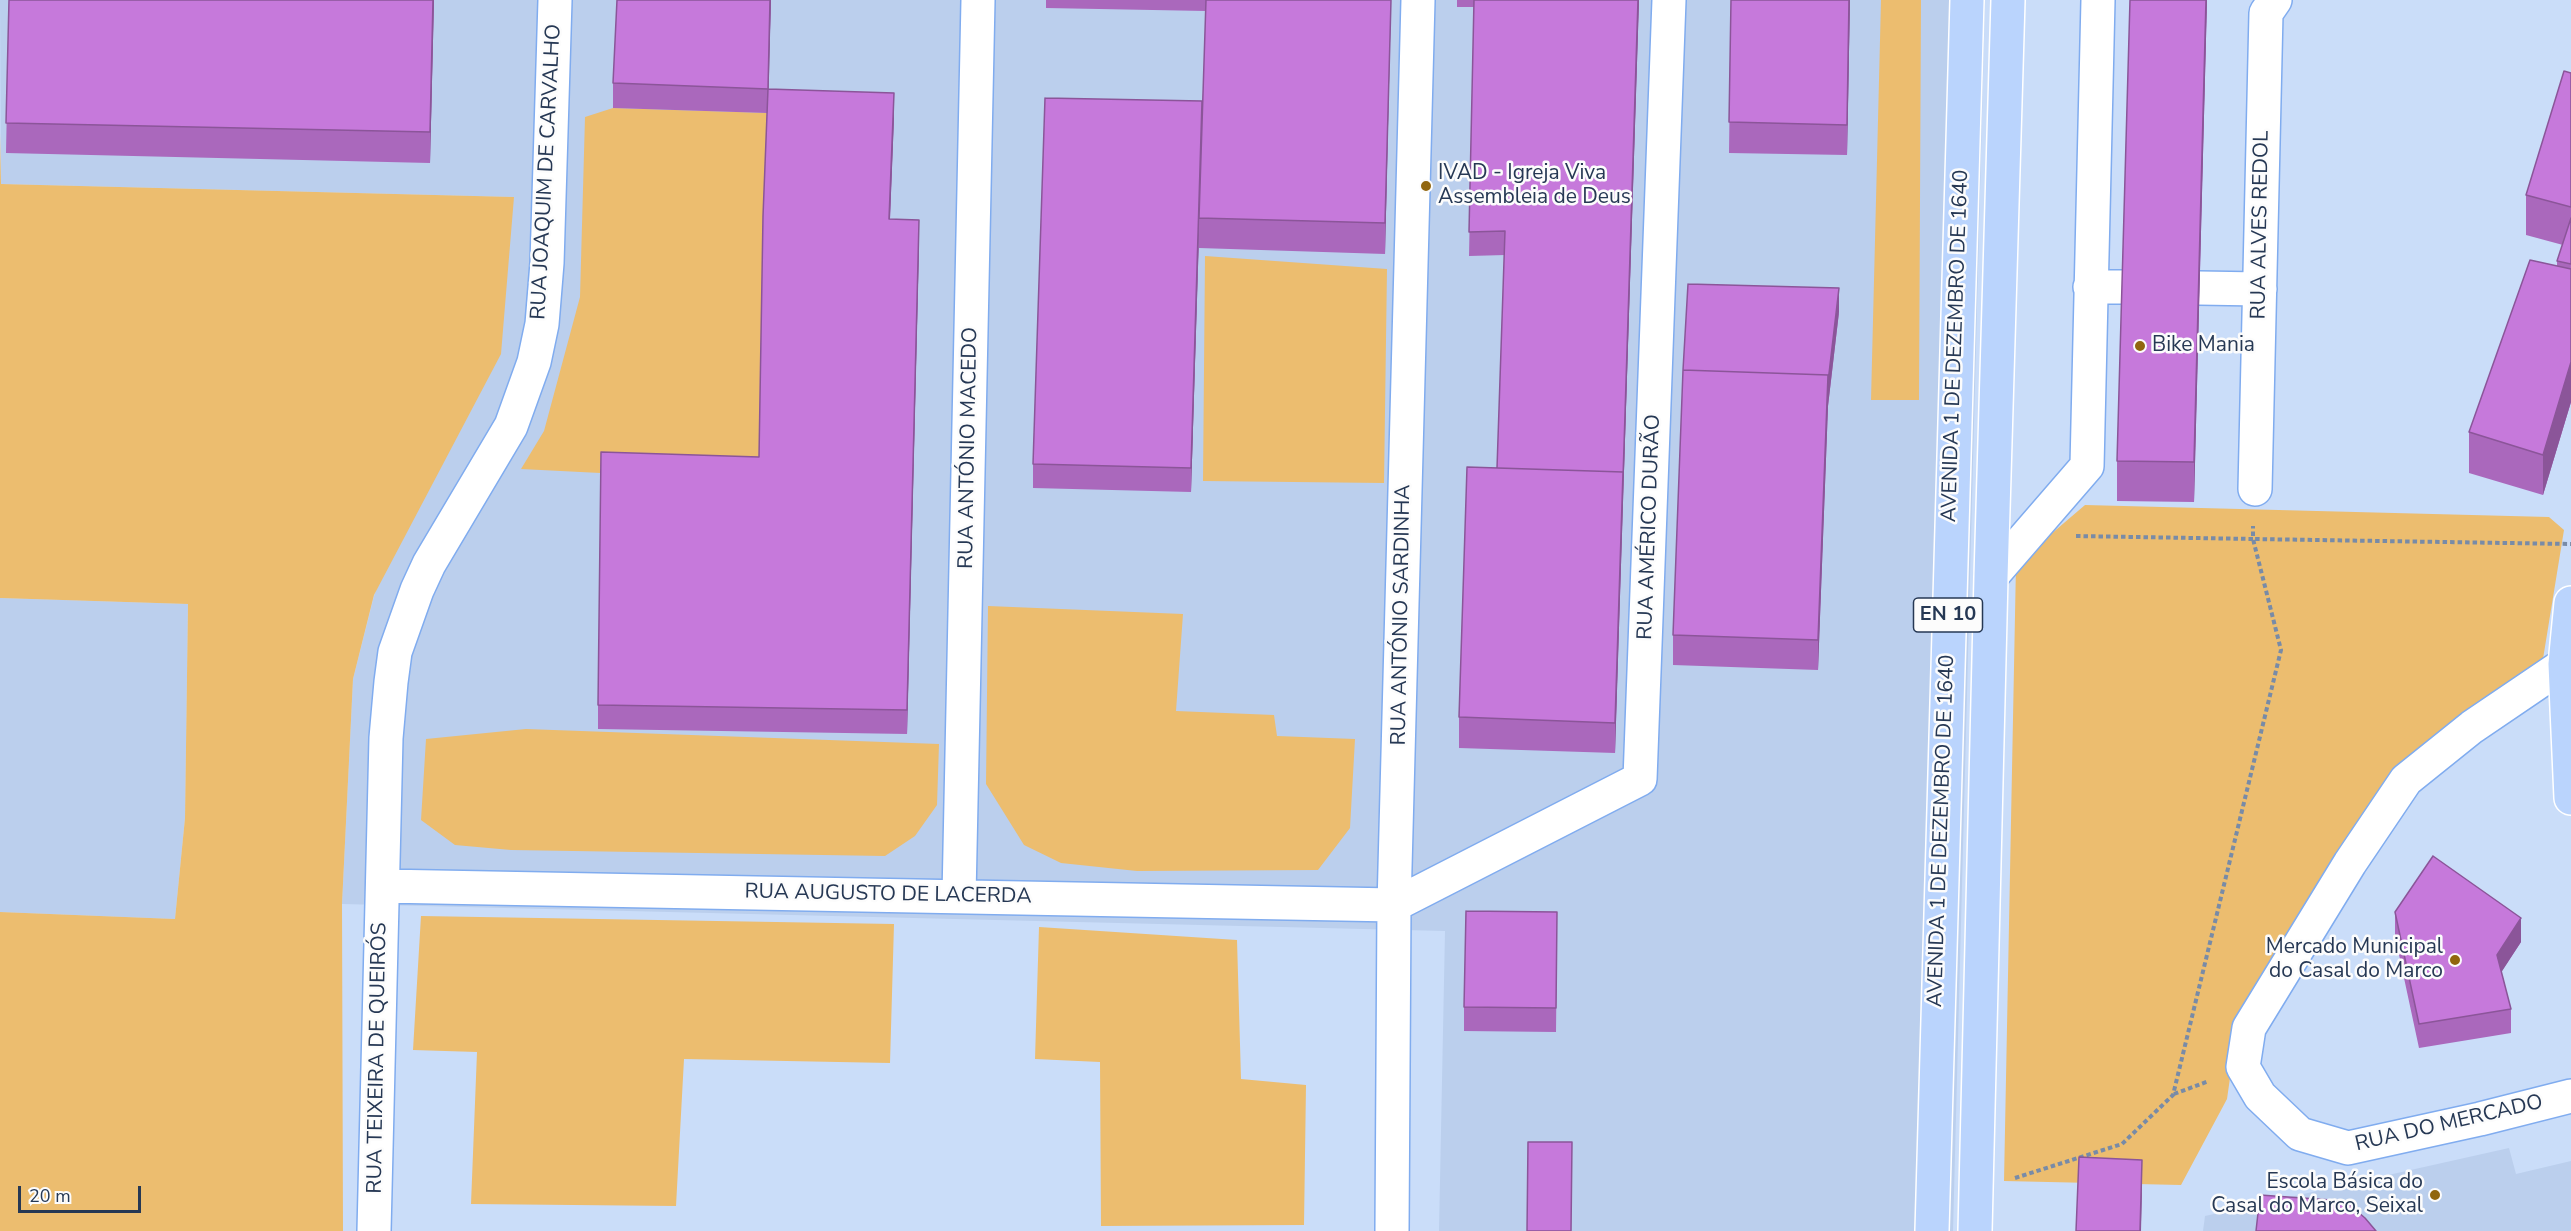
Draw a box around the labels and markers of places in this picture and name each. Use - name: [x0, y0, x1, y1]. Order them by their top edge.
- place label: IVAD - Igreja Viva Assembleia de Deus: [1438, 161, 1631, 211]
- marker: IVAD - Igreja Viva Assembleia de Deus: [1419, 179, 1433, 193]
- place label: Bike Mania: [2152, 333, 2255, 359]
- marker: Bike Mania: [2133, 339, 2147, 353]
- place label: Mercado Municipal do Casal do Marco: [2266, 935, 2443, 985]
- marker: Mercado Municipal do Casal do Marco: [2448, 953, 2462, 967]
- place label: Escola Básica do Casal do Marco, Seixal: [2211, 1170, 2423, 1220]
- marker: Escola Básica do Casal do Marco, Seixal: [2428, 1188, 2442, 1202]

